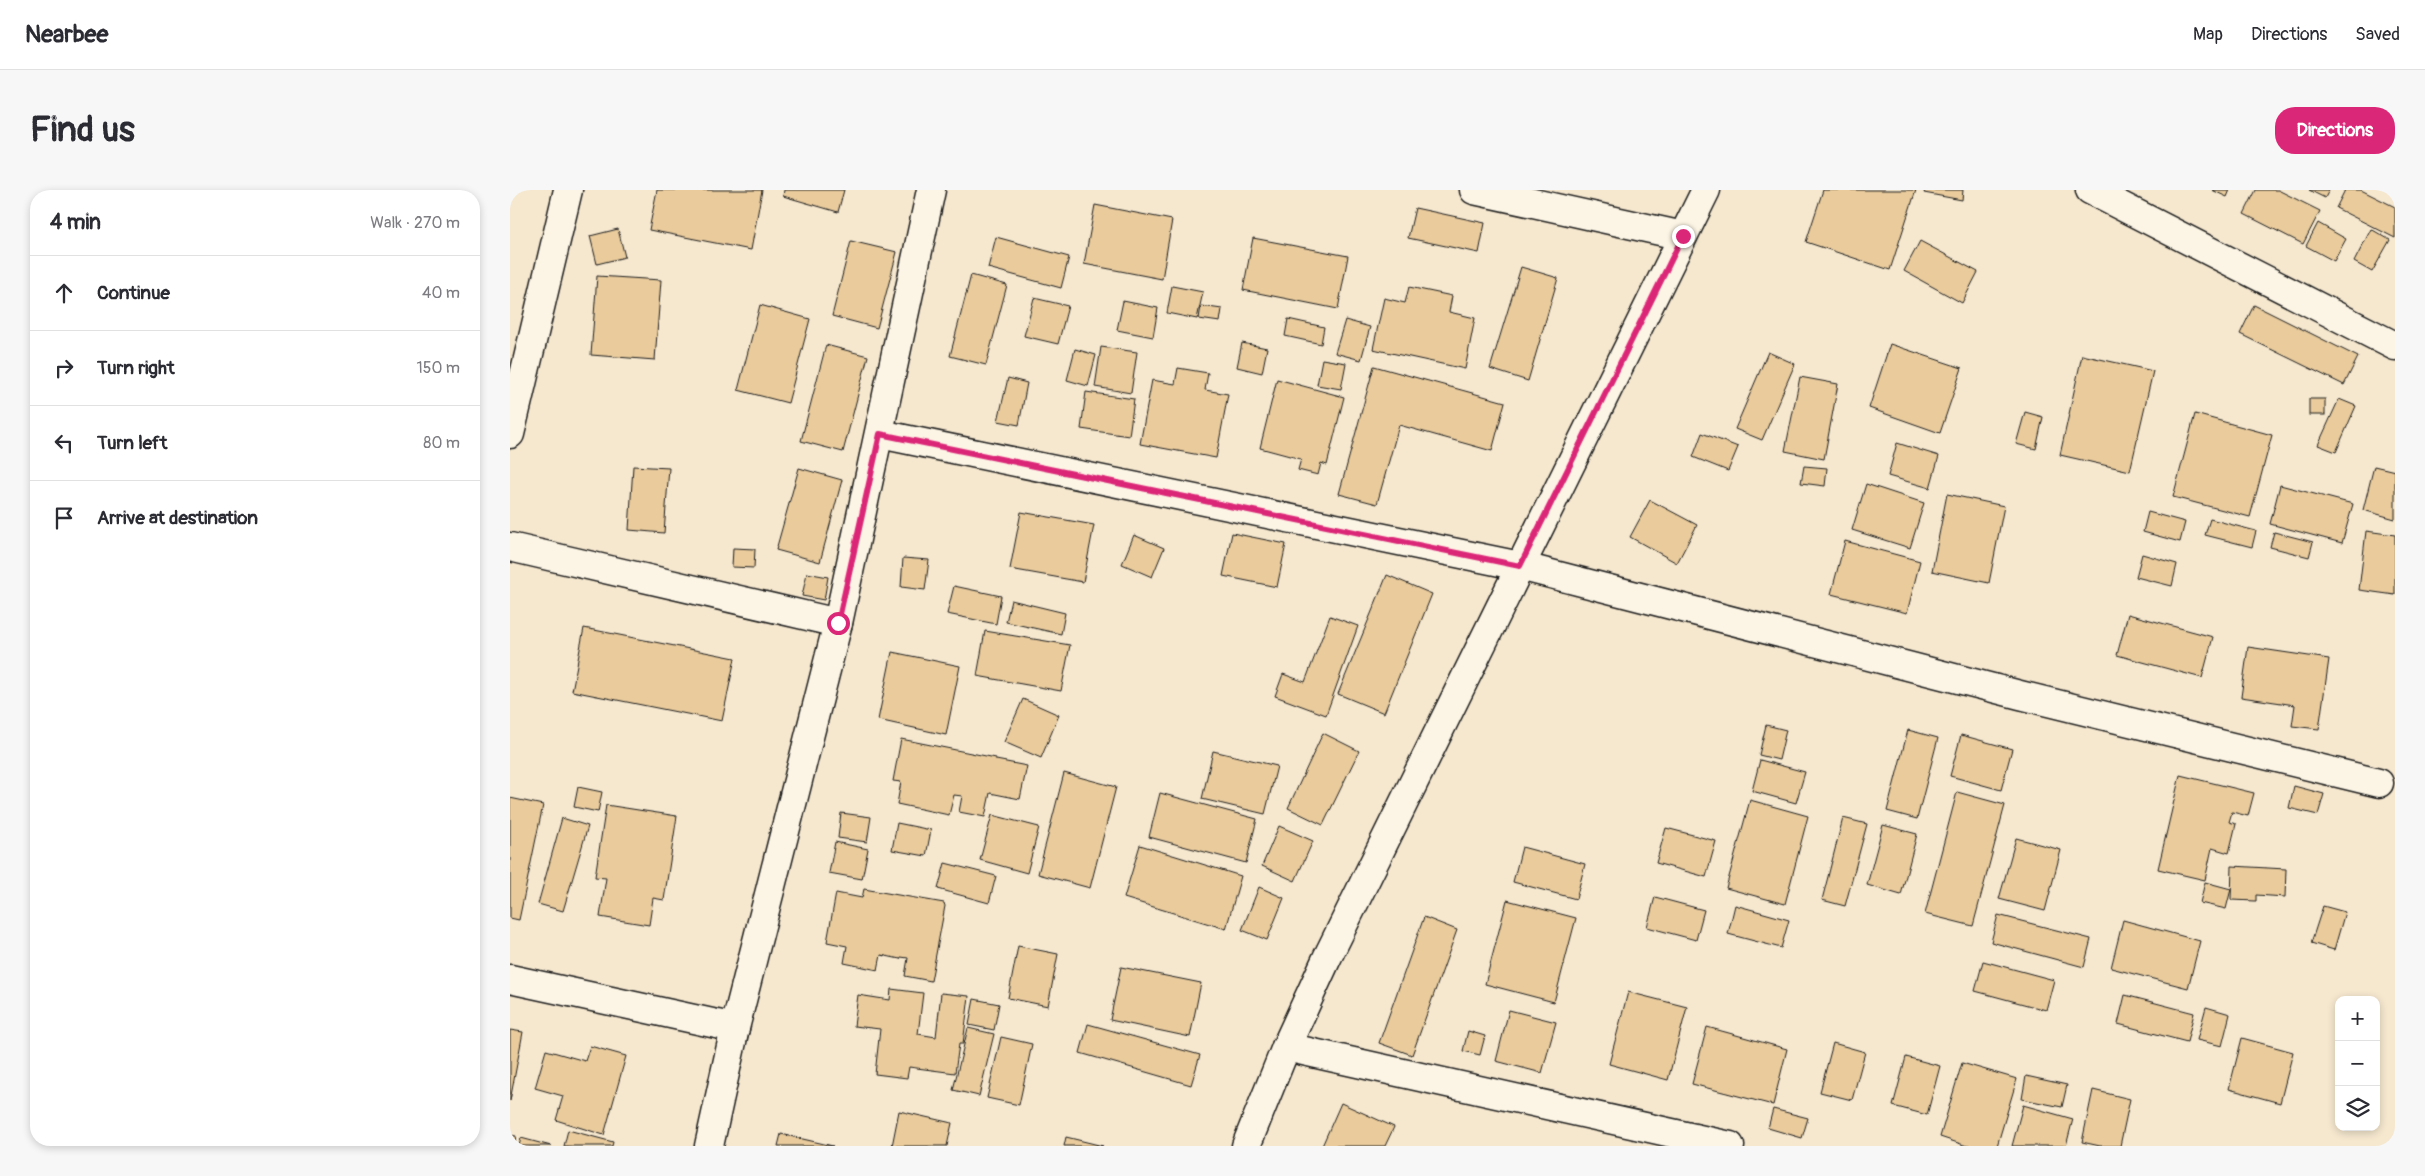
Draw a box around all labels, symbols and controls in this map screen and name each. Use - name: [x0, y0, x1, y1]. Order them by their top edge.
- text: Nearbee: [25, 20, 108, 49]
- text: Map: [2193, 23, 2223, 46]
- text: Directions: [2251, 23, 2327, 46]
- text: Saved: [2355, 23, 2400, 46]
- button: Directions: [2275, 107, 2395, 154]
- text: Find us: [30, 108, 135, 152]
- text: 4 min: [50, 209, 101, 236]
- text: Walk · 270 m: [370, 213, 460, 233]
- route end: [1672, 225, 1695, 248]
- icon: ahead: [50, 279, 78, 307]
- text: Continue: [97, 281, 170, 305]
- text: 40 m: [422, 283, 460, 303]
- icon: right: [50, 354, 78, 382]
- text: Turn right: [97, 356, 175, 380]
- text: 150 m: [416, 358, 460, 378]
- icon: left: [50, 429, 78, 457]
- text: Turn left: [97, 431, 167, 455]
- text: 80 m: [423, 433, 460, 453]
- icon: arrive: [50, 504, 78, 532]
- text: Arrive at destination: [97, 506, 258, 530]
- route start: [827, 612, 850, 635]
- map controls: [2335, 996, 2380, 1131]
- button: +: [2335, 996, 2380, 1041]
- button: −: [2335, 1041, 2380, 1086]
- button: layers: [2335, 1086, 2380, 1131]

